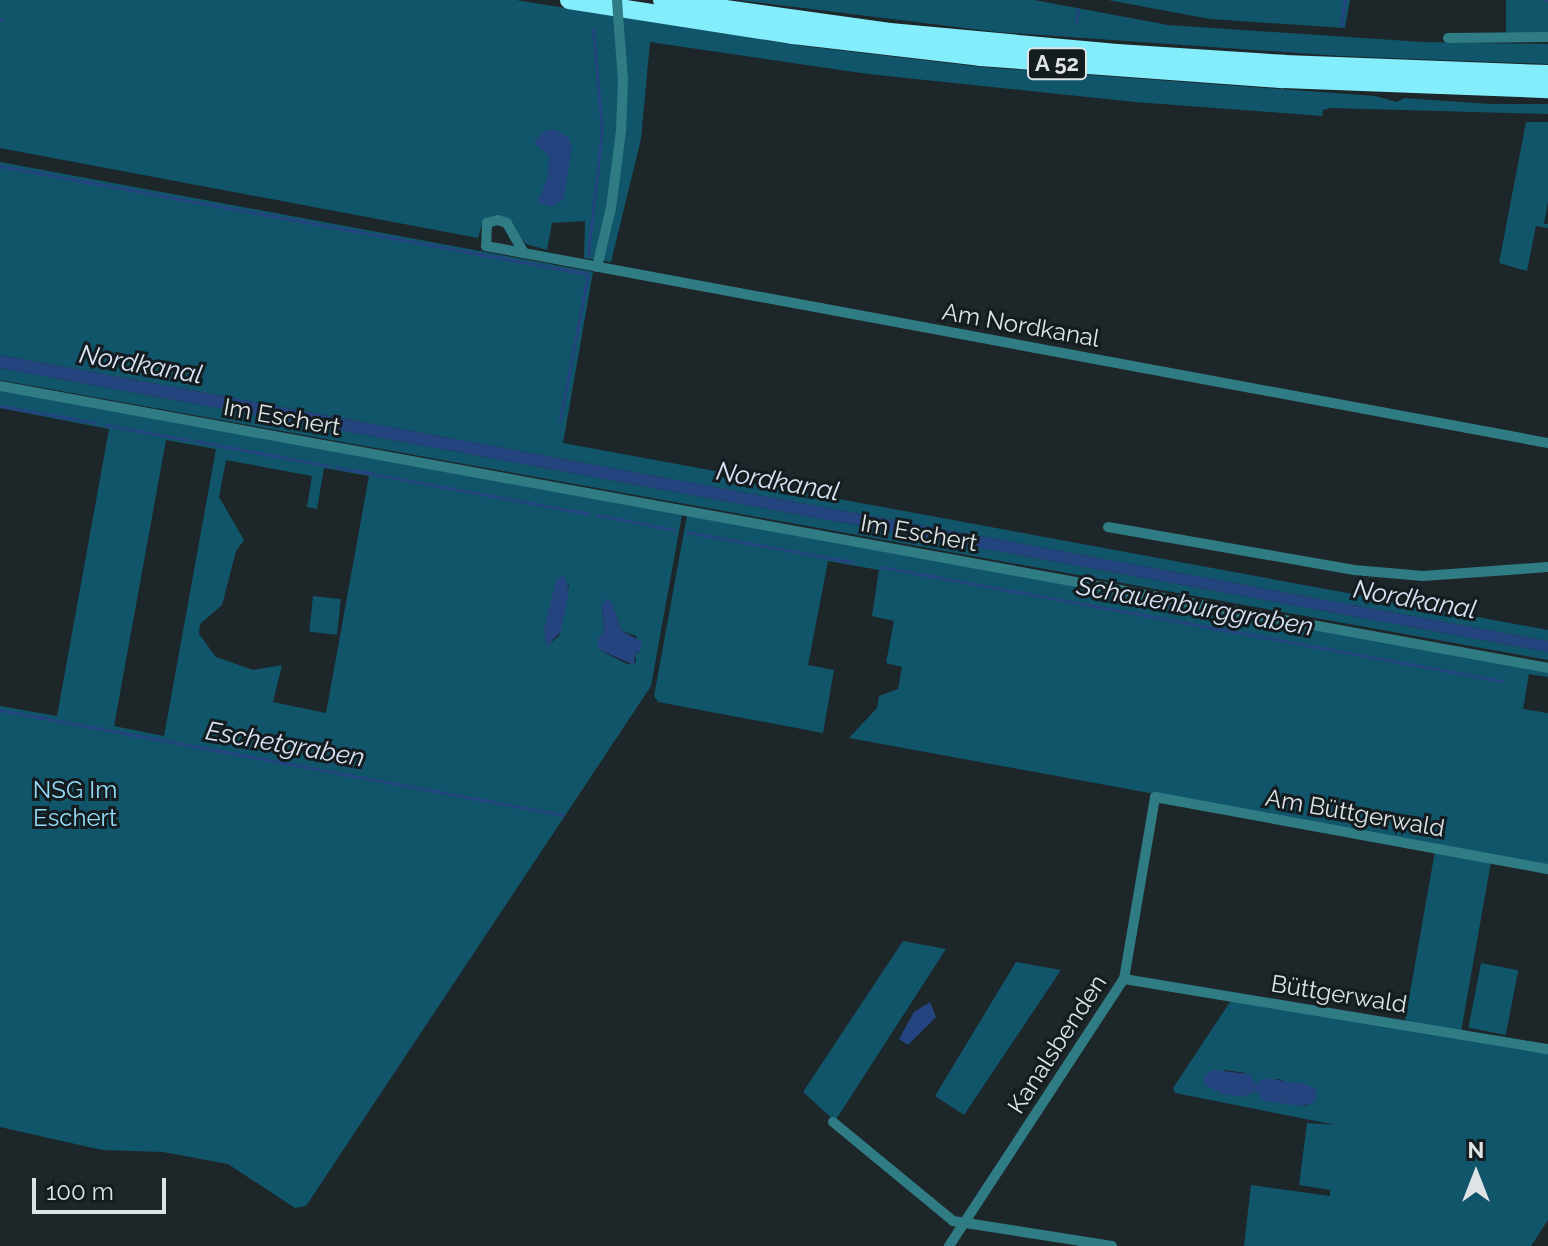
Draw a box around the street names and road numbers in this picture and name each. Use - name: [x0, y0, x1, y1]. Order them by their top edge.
- road number: A 52: [1025, 46, 1089, 82]
- street label: Am Nordkanal: [940, 297, 1102, 353]
- street label: Im Eschert: [221, 393, 343, 441]
- street label: Im Eschert: [858, 509, 980, 557]
- street label: Am Büttgerwald: [1263, 783, 1447, 843]
- street label: Kanalsbenden: [1001, 969, 1113, 1119]
- street label: Büttgerwald: [1269, 969, 1409, 1019]

